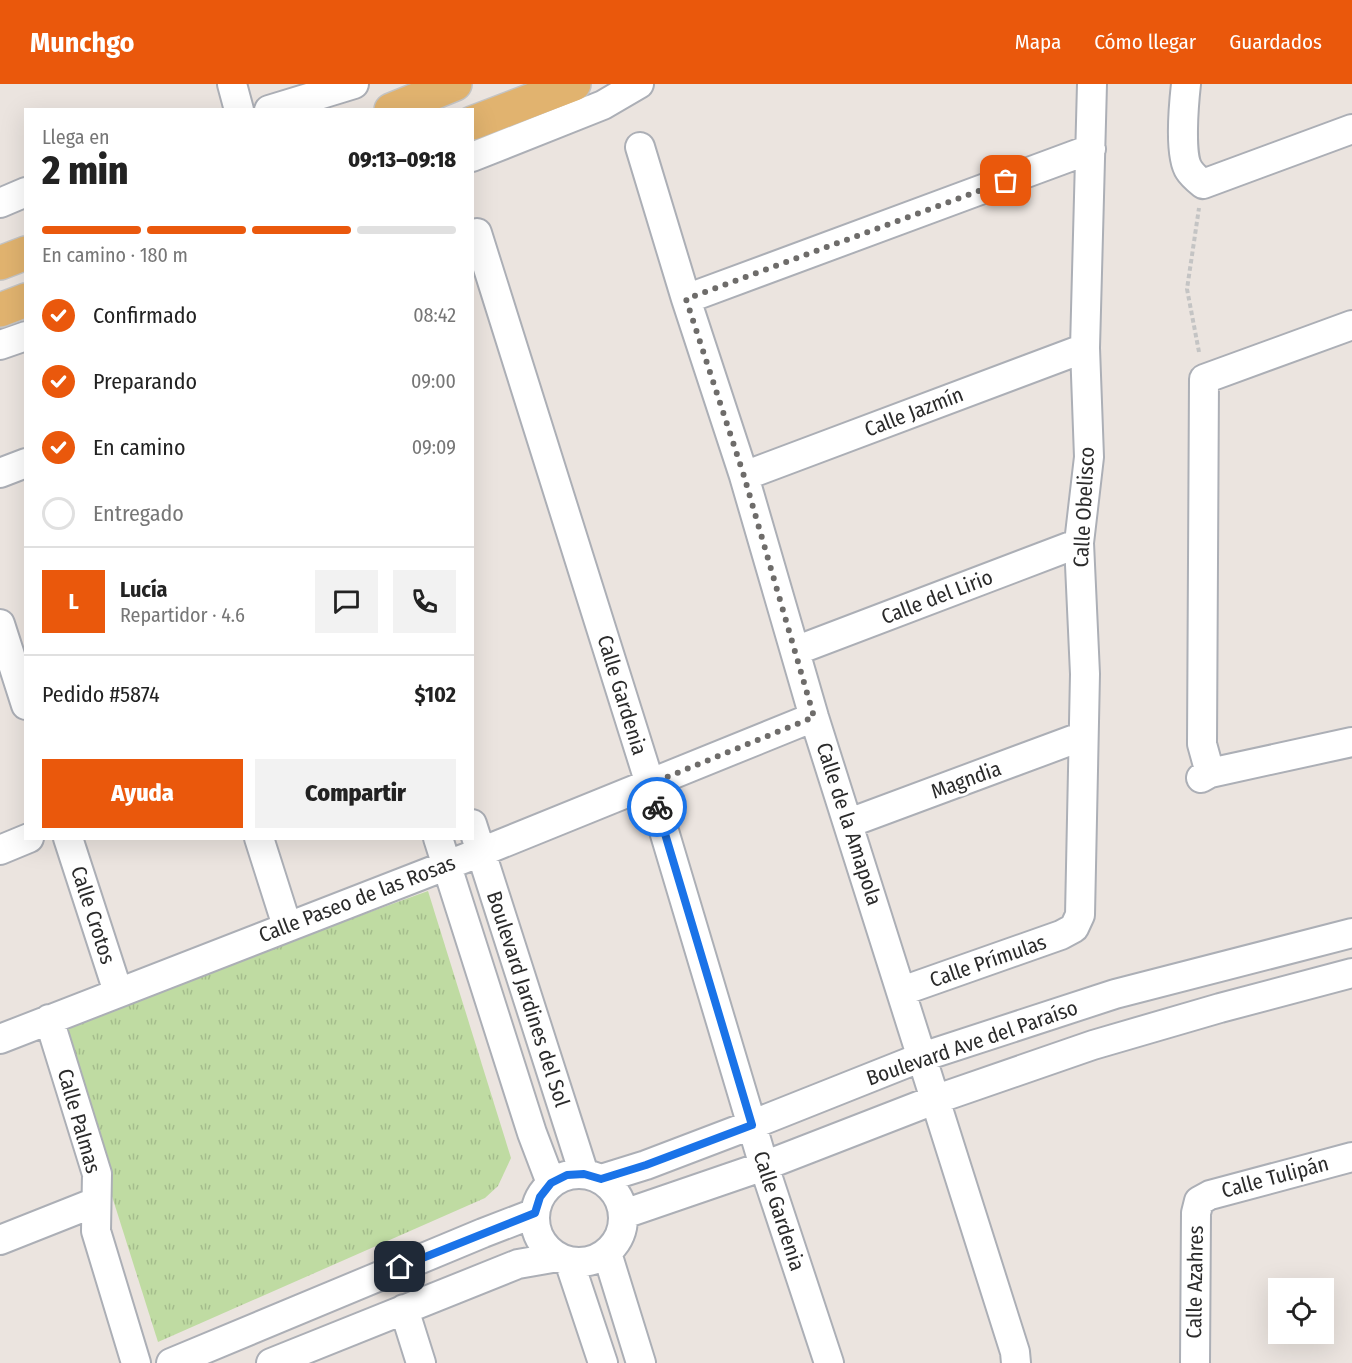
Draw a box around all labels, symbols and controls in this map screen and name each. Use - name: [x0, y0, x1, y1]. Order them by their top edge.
- text: Munchgo: [30, 26, 135, 59]
- text: Mapa: [1015, 29, 1061, 55]
- text: Cómo llegar: [1094, 29, 1196, 55]
- text: Guardados: [1229, 29, 1322, 55]
- text: Llega en: [42, 125, 110, 149]
- text: 09:13–09:18: [348, 146, 456, 173]
- text: 2 min: [42, 148, 128, 194]
- pin: [980, 155, 1031, 206]
- icon: bag: [989, 164, 1022, 197]
- text: En camino · 180 m: [42, 243, 188, 267]
- icon: check: [42, 299, 75, 332]
- text: Confirmado: [93, 302, 197, 329]
- text: 08:42: [413, 303, 456, 327]
- icon: check: [42, 365, 75, 398]
- text: Preparando: [93, 368, 197, 395]
- text: 09:00: [411, 369, 456, 393]
- street label: Calle Jazmín: [861, 381, 967, 443]
- icon: check: [42, 431, 75, 464]
- text: En camino: [93, 434, 185, 461]
- text: 09:09: [412, 435, 456, 459]
- street label: Calle Obelisco: [1068, 446, 1100, 568]
- text: Entregado: [93, 500, 184, 527]
- street label: Calle del Lirio: [878, 564, 996, 630]
- button: chat: [315, 570, 378, 633]
- button: phone: [393, 570, 456, 633]
- text: Lucía: [120, 576, 168, 603]
- text: L: [68, 588, 79, 615]
- text: Repartidor · 4.6: [120, 603, 245, 627]
- street label: Calle Gardenia: [591, 632, 653, 758]
- text: Pedido #5874: [42, 681, 160, 708]
- text: $102: [415, 681, 456, 708]
- street label: Calle de la Amapola: [810, 739, 888, 909]
- street label: Magndia: [927, 755, 1005, 805]
- button: Ayuda: [42, 759, 243, 828]
- button: Compartir: [255, 759, 456, 828]
- courier: [627, 777, 687, 837]
- icon: bike: [641, 791, 674, 824]
- street label: Calle Paseo de las Rosas: [255, 850, 459, 948]
- street label: Calle Crotos: [65, 863, 121, 967]
- street label: Boulevard Jardines del Sol: [481, 888, 575, 1111]
- street label: Calle Prímulas: [926, 929, 1050, 993]
- street label: Boulevard Ave del Paraíso: [863, 995, 1081, 1091]
- street label: Calle Palmas: [52, 1066, 106, 1176]
- street label: Calle Gardenia: [747, 1148, 811, 1274]
- street label: Calle Tulipán: [1219, 1150, 1331, 1204]
- street label: Calle Azahres: [1181, 1225, 1209, 1339]
- pin: [374, 1241, 425, 1292]
- icon: home: [383, 1250, 416, 1283]
- map controls: [1268, 1278, 1334, 1344]
- button: locate: [1268, 1278, 1334, 1344]

